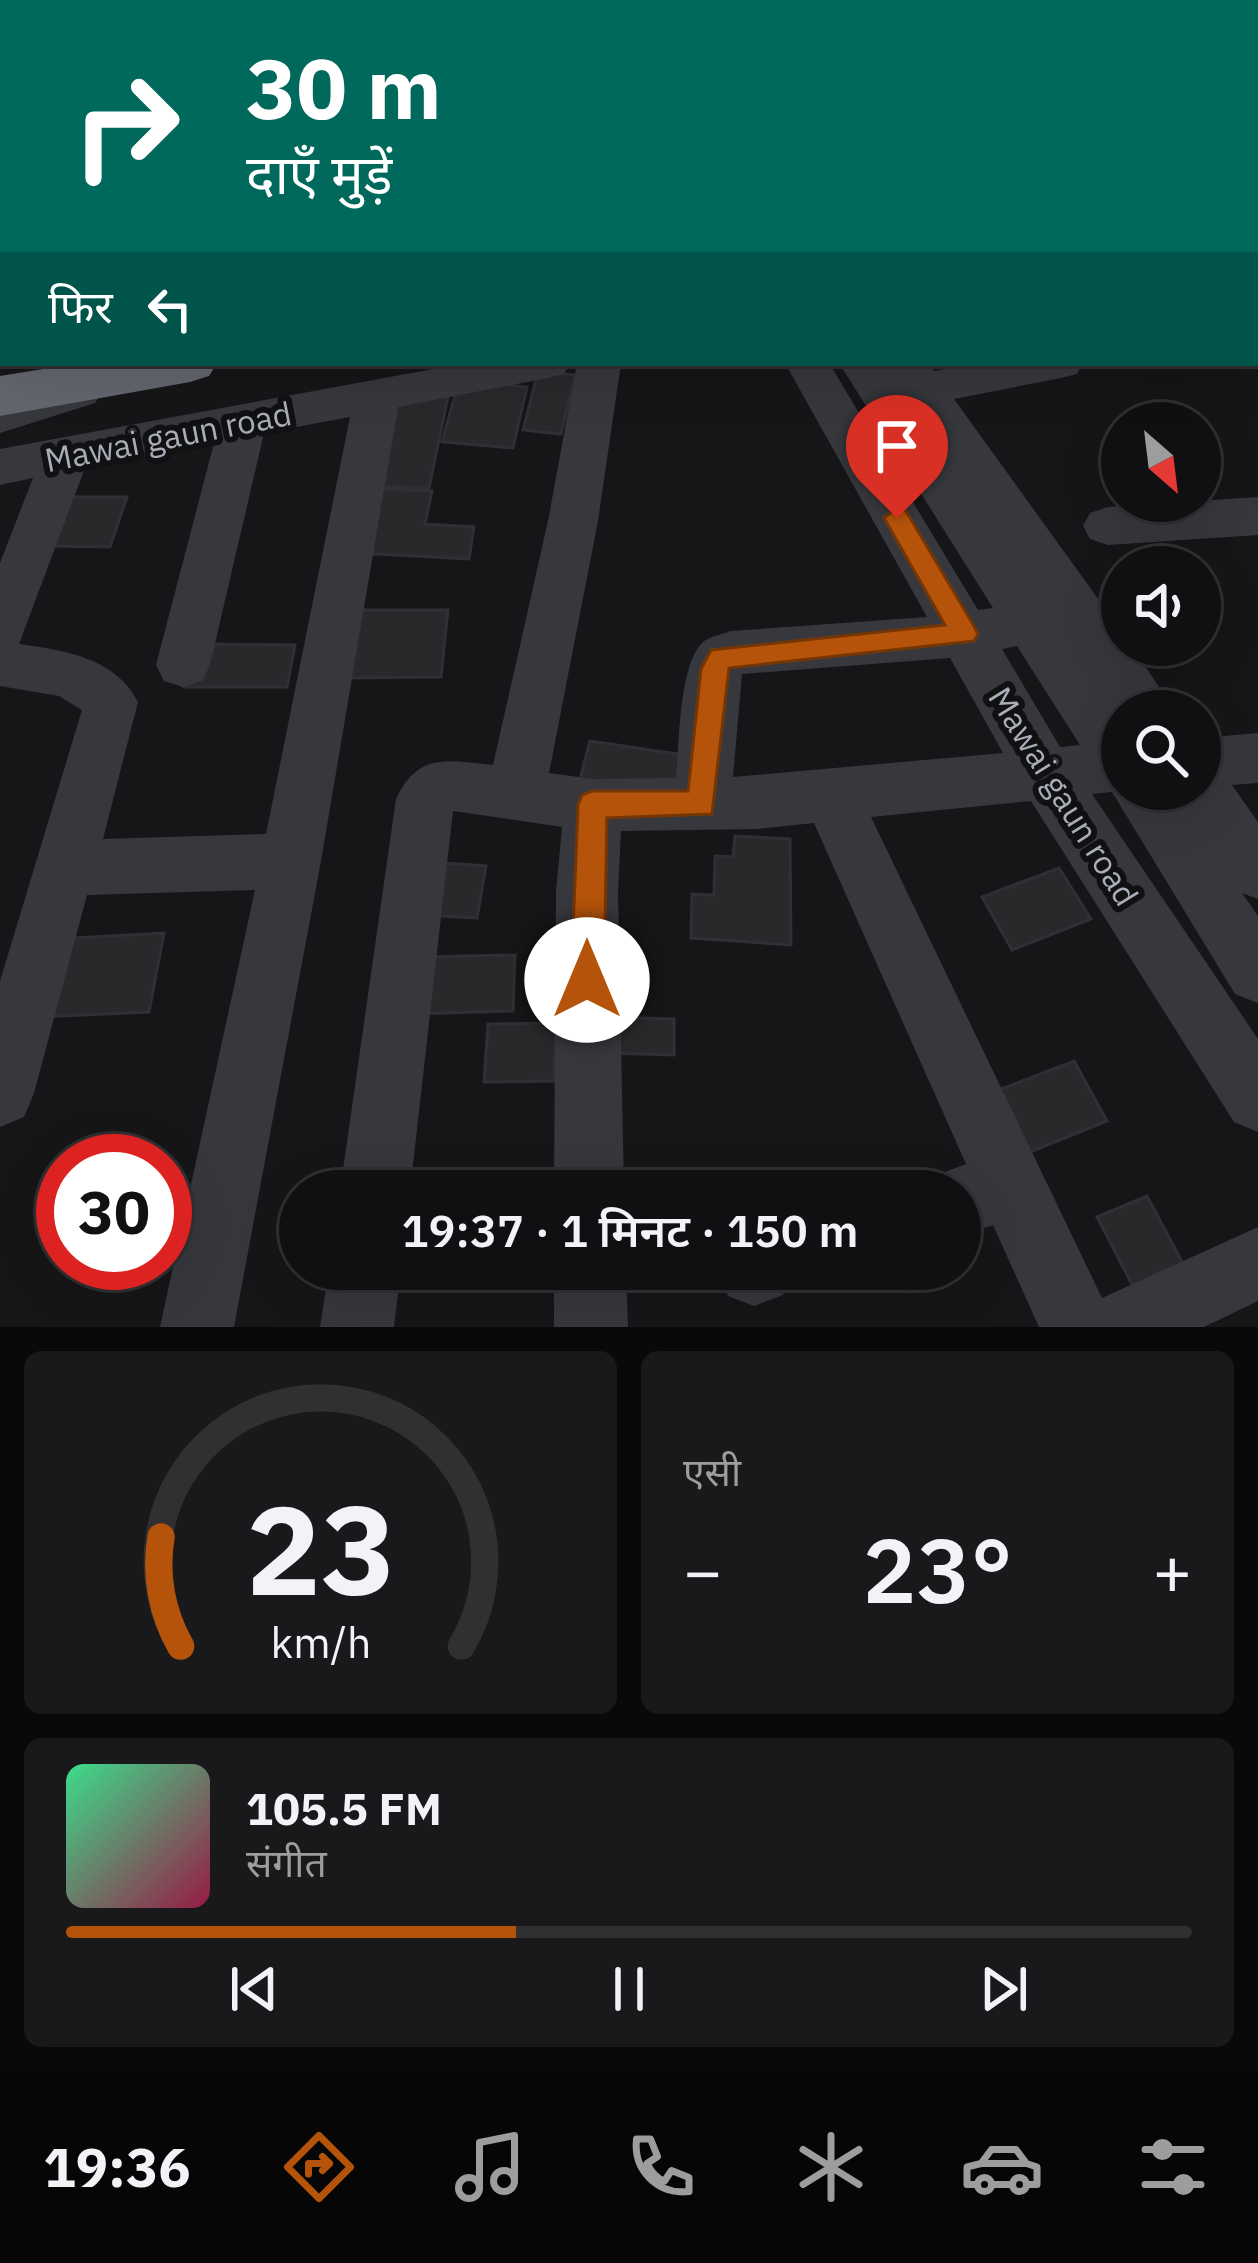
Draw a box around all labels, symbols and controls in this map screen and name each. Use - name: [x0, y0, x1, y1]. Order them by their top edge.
- text: 30 m: [246, 33, 442, 142]
- icon: right: [48, 48, 204, 204]
- text: दाएँ मुड़ें: [246, 139, 392, 209]
- icon: left: [137, 276, 203, 342]
- text: फिर: [48, 277, 113, 335]
- street label: Mawai gaun road: [41, 391, 295, 481]
- pin: [846, 395, 948, 518]
- north arrow: [1101, 402, 1221, 522]
- map controls: [1101, 402, 1221, 810]
- icon: arrive: [864, 413, 930, 479]
- button: sound: [1101, 546, 1221, 666]
- street label: Mawai gaun road: [979, 678, 1149, 914]
- button: search: [1101, 690, 1221, 810]
- position arrow: [524, 917, 650, 1043]
- speed limit sign: 30: [36, 1134, 192, 1290]
- text: 19:37 · 1 मिनट · 150 m: [402, 1201, 858, 1259]
- text: एसी: [683, 1446, 741, 1497]
- text: 23: [246, 1467, 395, 1629]
- text: 23°: [862, 1511, 1013, 1628]
- text: −: [683, 1527, 723, 1613]
- text: +: [1152, 1527, 1192, 1613]
- text: km/h: [270, 1613, 371, 1669]
- text: 105.5 FM: [246, 1779, 442, 1837]
- text: संगीत: [246, 1837, 327, 1888]
- icon: previous: [221, 1956, 287, 2022]
- icon: pause: [596, 1956, 662, 2022]
- icon: next: [971, 1956, 1037, 2022]
- icon: directions: [277, 2125, 361, 2209]
- icon: music: [448, 2125, 532, 2209]
- icon: phone: [619, 2125, 703, 2209]
- icon: climate: [789, 2125, 873, 2209]
- icon: car: [960, 2125, 1044, 2209]
- icon: filters: [1131, 2125, 1215, 2209]
- text: 19:36: [43, 2132, 191, 2202]

